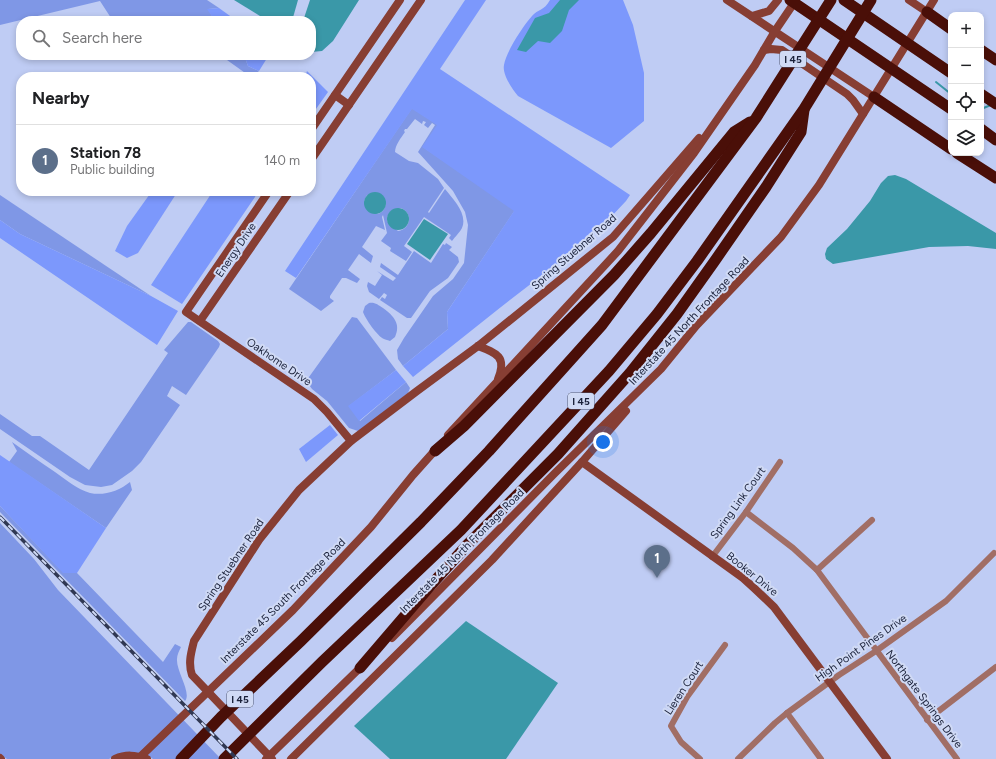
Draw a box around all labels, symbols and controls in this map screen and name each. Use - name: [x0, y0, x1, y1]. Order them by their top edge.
- map controls: [948, 12, 984, 156]
- button: +: [948, 12, 984, 48]
- search box: [16, 16, 316, 60]
- icon: search: [30, 27, 52, 49]
- text: Search here: [62, 29, 142, 47]
- button: −: [948, 48, 984, 84]
- road number: I 45: [780, 51, 806, 67]
- button: locate: [948, 84, 984, 120]
- text: Nearby: [32, 88, 90, 108]
- button: layers: [948, 120, 984, 156]
- text: Station 78: [70, 144, 141, 162]
- text: 1: [42, 153, 48, 168]
- text: 140 m: [264, 153, 300, 168]
- text: Public building: [70, 162, 155, 177]
- street label: Spring Stuebner Road: [529, 212, 619, 292]
- street label: Energy Drive: [213, 220, 259, 280]
- street label: Interstate 45 North Frontage Road: [626, 254, 752, 388]
- street label: Oakhome Drive: [244, 335, 314, 389]
- road number: I 45: [568, 393, 594, 409]
- your location: [593, 432, 613, 452]
- street label: Spring Link Court: [708, 465, 768, 541]
- street label: Interstate 45 North Frontage Road: [397, 486, 527, 616]
- street label: Spring Stuebner Road: [195, 516, 267, 614]
- street label: Interstate 45 South Frontage Road: [218, 536, 348, 666]
- pin: 1: [644, 545, 670, 578]
- street label: Booker Drive: [724, 549, 780, 599]
- street label: High Point Pines Drive: [813, 612, 909, 684]
- street label: Northgate Springs Drive: [883, 647, 965, 751]
- street label: Lieren Court: [662, 659, 706, 717]
- road number: I 45: [227, 691, 253, 707]

